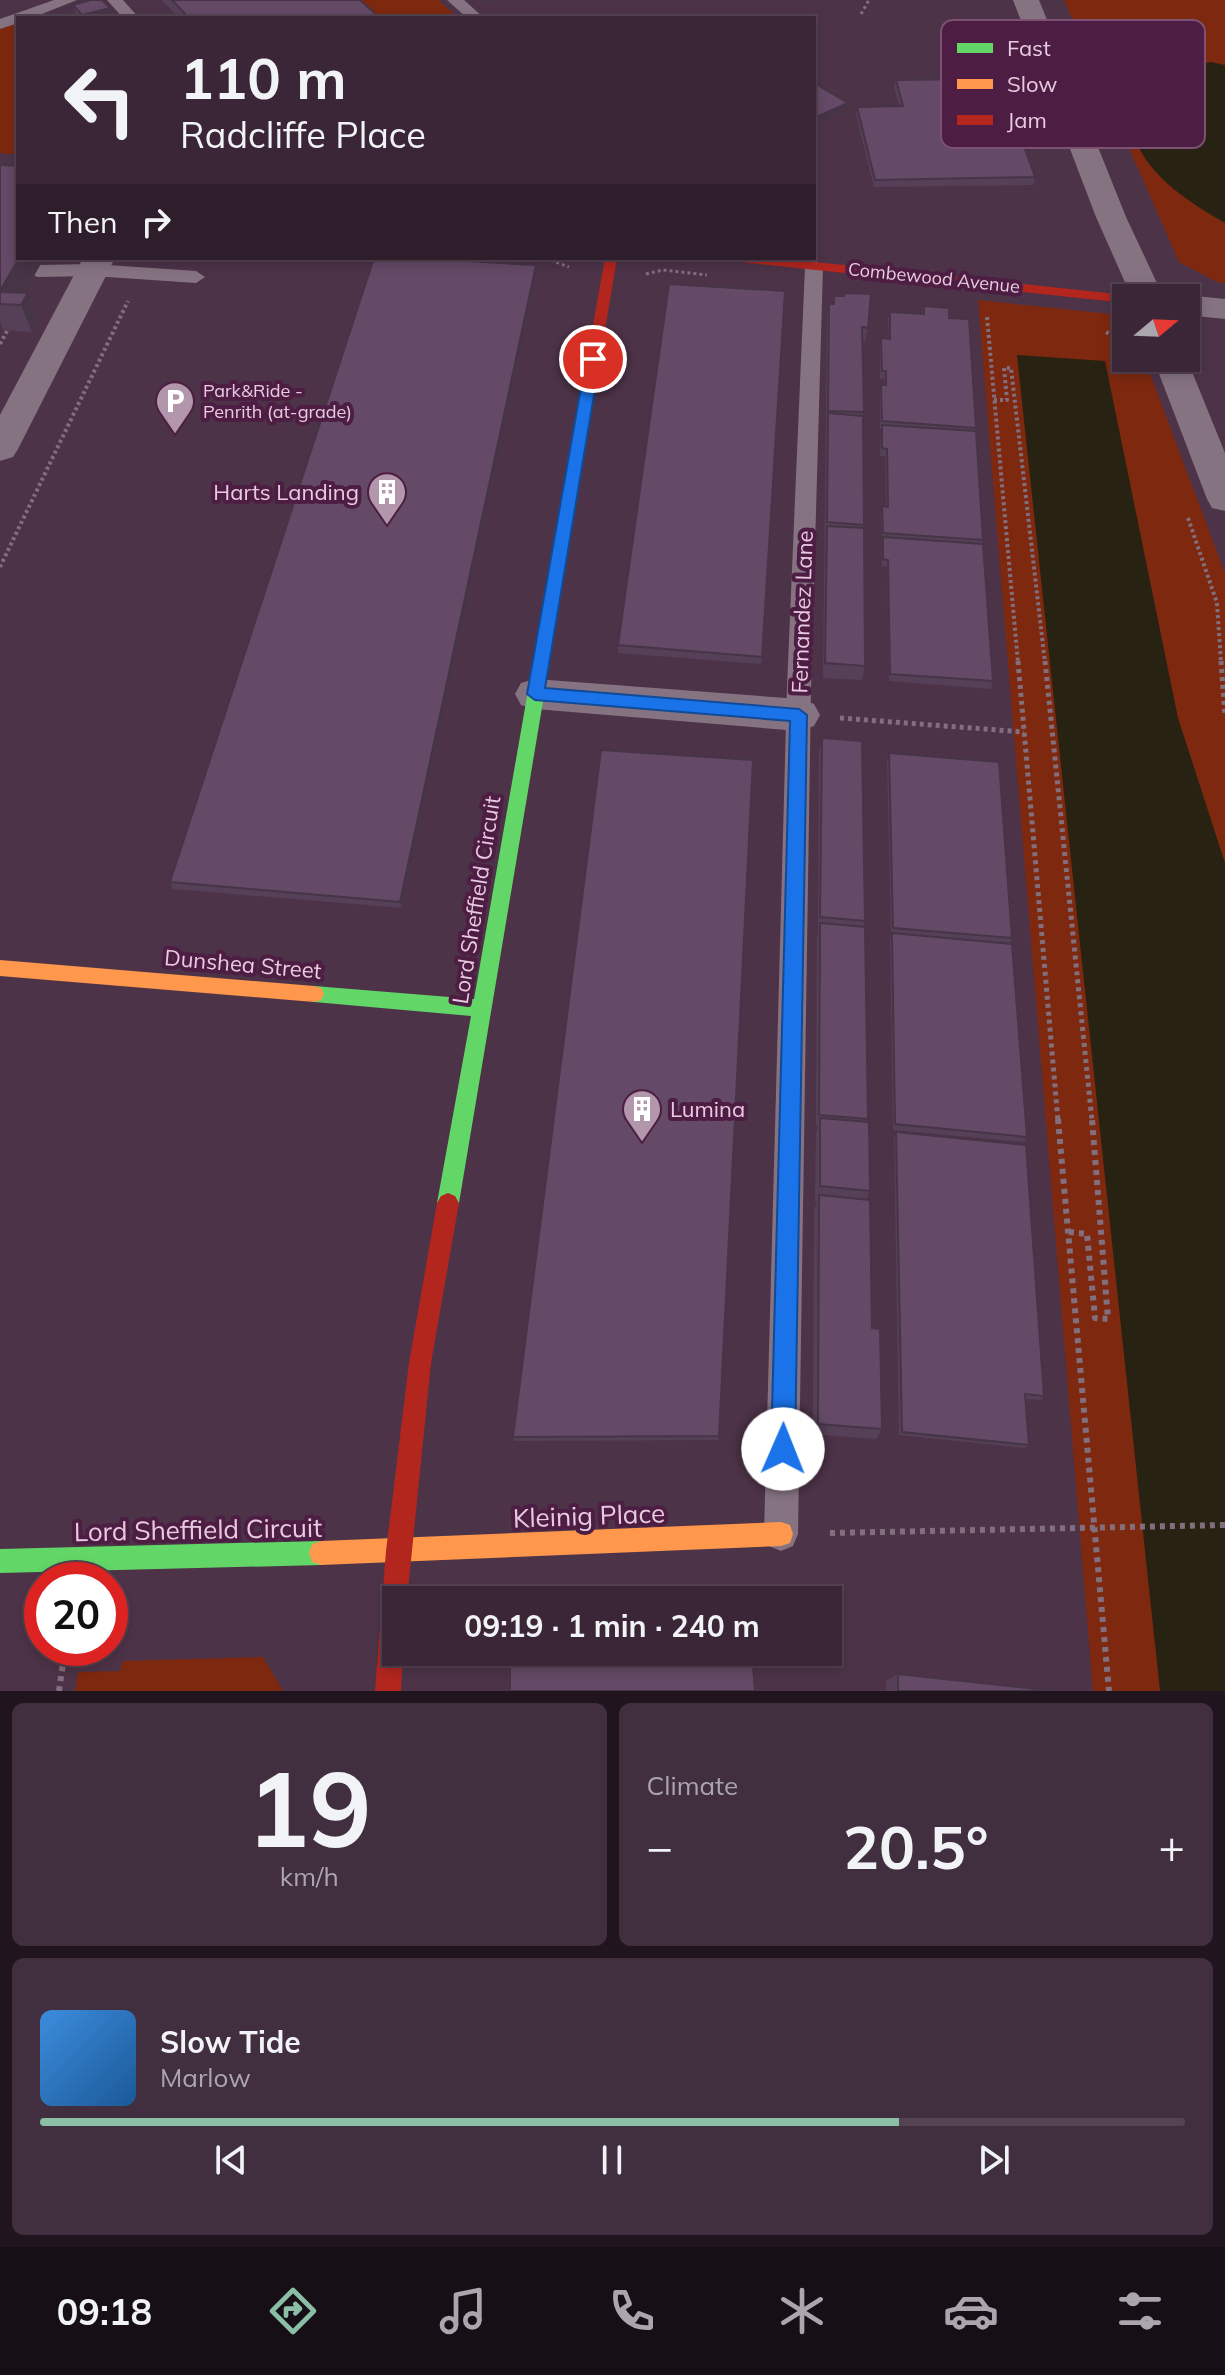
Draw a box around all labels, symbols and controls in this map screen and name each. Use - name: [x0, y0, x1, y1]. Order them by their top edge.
- legend: [941, 20, 1205, 148]
- text: Fast: [1007, 34, 1051, 62]
- text: 110 m: [180, 43, 347, 113]
- icon: left: [48, 48, 152, 152]
- text: Slow: [1007, 70, 1057, 98]
- text: Jam: [1007, 106, 1047, 134]
- text: Radcliffe Place: [180, 112, 426, 157]
- icon: right: [134, 200, 178, 244]
- text: Then: [48, 203, 118, 241]
- street label: Combewood Avenue: [847, 257, 1021, 298]
- north arrow: [1112, 284, 1200, 372]
- map controls: [1112, 284, 1200, 372]
- pin: [559, 325, 627, 393]
- icon: arrive: [571, 337, 615, 381]
- place label: Park&Ride - Penrith (at-grade): [203, 379, 352, 423]
- parking icon: Park&Ride - Penrith (at-grade): [154, 380, 196, 435]
- building icon: Harts Landing: [366, 471, 408, 526]
- place label: Harts Landing: [213, 478, 359, 506]
- street label: Fernandez Lane: [785, 530, 819, 694]
- street label: Lord Sheffield Circuit: [446, 794, 506, 1006]
- street label: Dunshea Street: [163, 943, 323, 985]
- building icon: Lumina: [621, 1088, 663, 1143]
- place label: Lumina: [670, 1095, 745, 1123]
- position arrow: [741, 1407, 825, 1491]
- street label: Kleinig Place: [512, 1496, 666, 1535]
- street label: Lord Sheffield Circuit: [73, 1511, 323, 1548]
- speed limit sign: 20: [24, 1562, 128, 1666]
- text: 09:19 · 1 min · 240 m: [464, 1607, 760, 1645]
- text: 19: [247, 1742, 372, 1873]
- text: Climate: [647, 1769, 738, 1802]
- text: 20.5°: [843, 1809, 989, 1884]
- text: −: [647, 1819, 673, 1874]
- text: +: [1159, 1819, 1185, 1874]
- text: km/h: [280, 1860, 339, 1893]
- text: Slow Tide: [160, 2023, 301, 2061]
- text: Marlow: [160, 2061, 251, 2094]
- icon: previous: [209, 2138, 253, 2182]
- icon: pause: [590, 2138, 634, 2182]
- icon: next: [972, 2138, 1016, 2182]
- icon: directions: [265, 2283, 321, 2339]
- icon: music: [435, 2283, 491, 2339]
- icon: phone: [604, 2283, 660, 2339]
- icon: climate: [774, 2283, 830, 2339]
- icon: car: [943, 2283, 999, 2339]
- icon: filters: [1112, 2283, 1168, 2339]
- text: 09:18: [57, 2289, 152, 2334]

